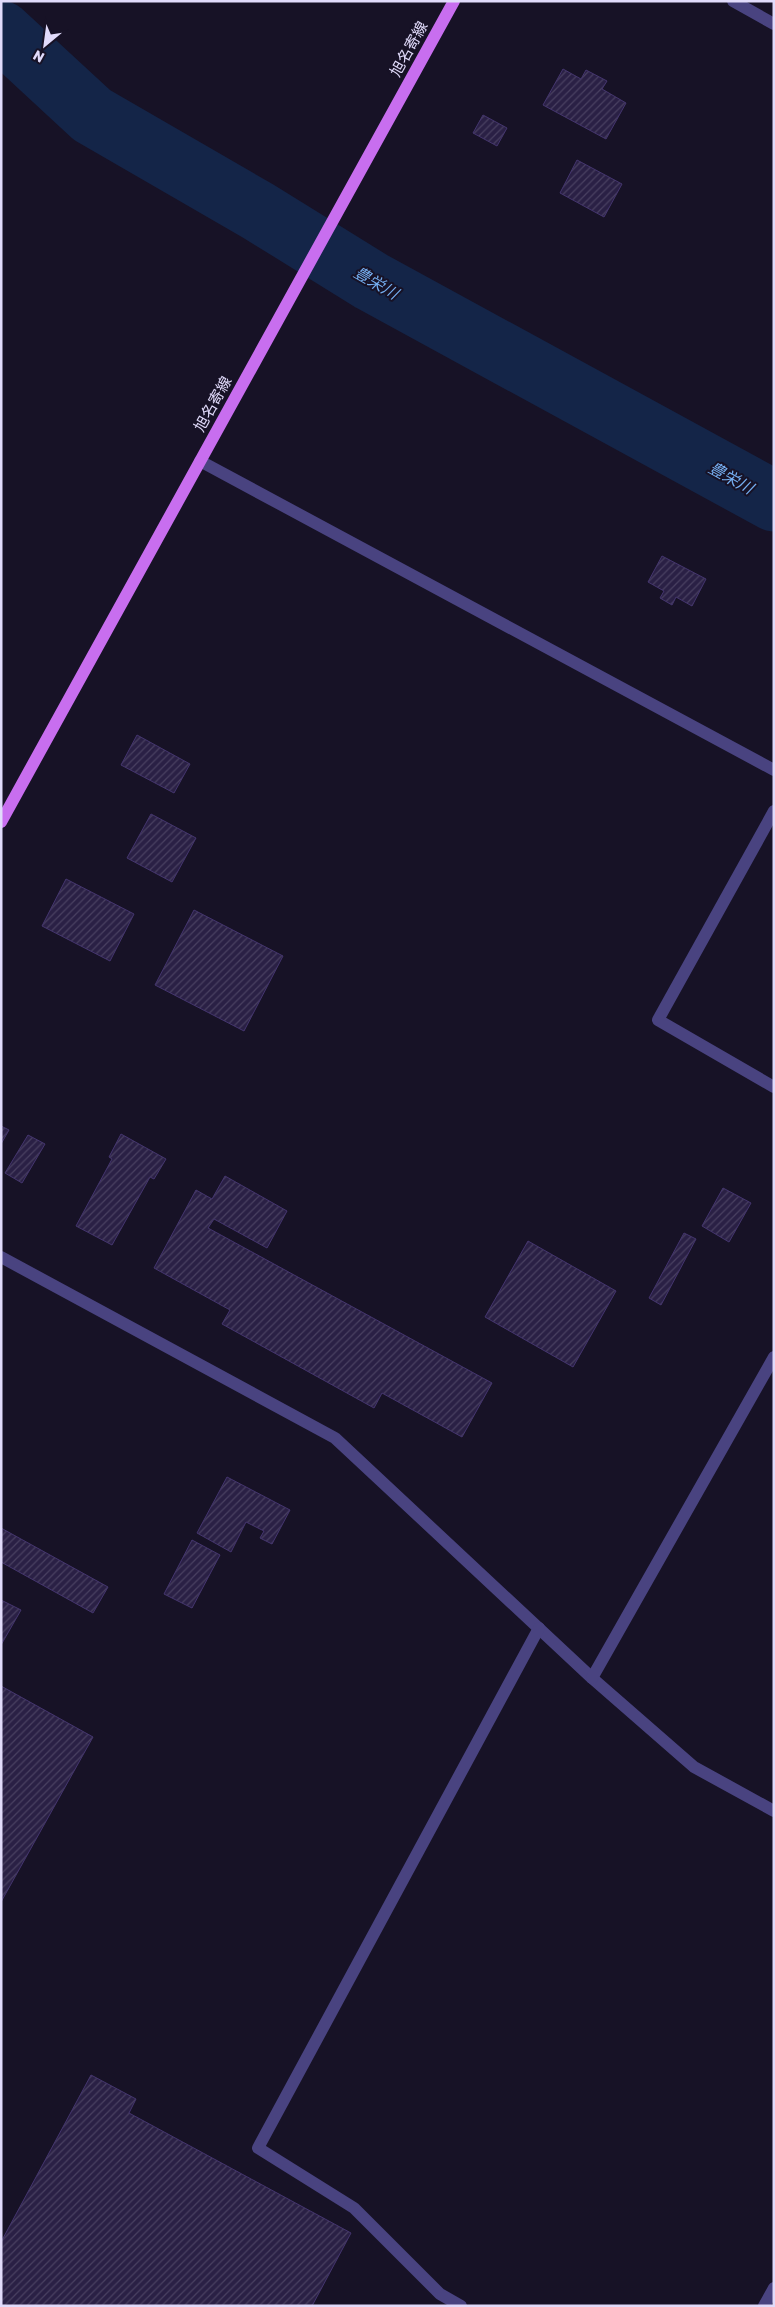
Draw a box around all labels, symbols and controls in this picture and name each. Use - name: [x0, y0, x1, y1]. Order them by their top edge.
- street label: 旭名寄線: [387, 18, 431, 80]
- north arrow: [20, 20, 70, 70]
- text: N: [30, 46, 47, 66]
- water label: 豊栄川: [350, 263, 403, 304]
- street label: 旭名寄線: [191, 373, 235, 435]
- water label: 豊栄川: [705, 458, 758, 499]

